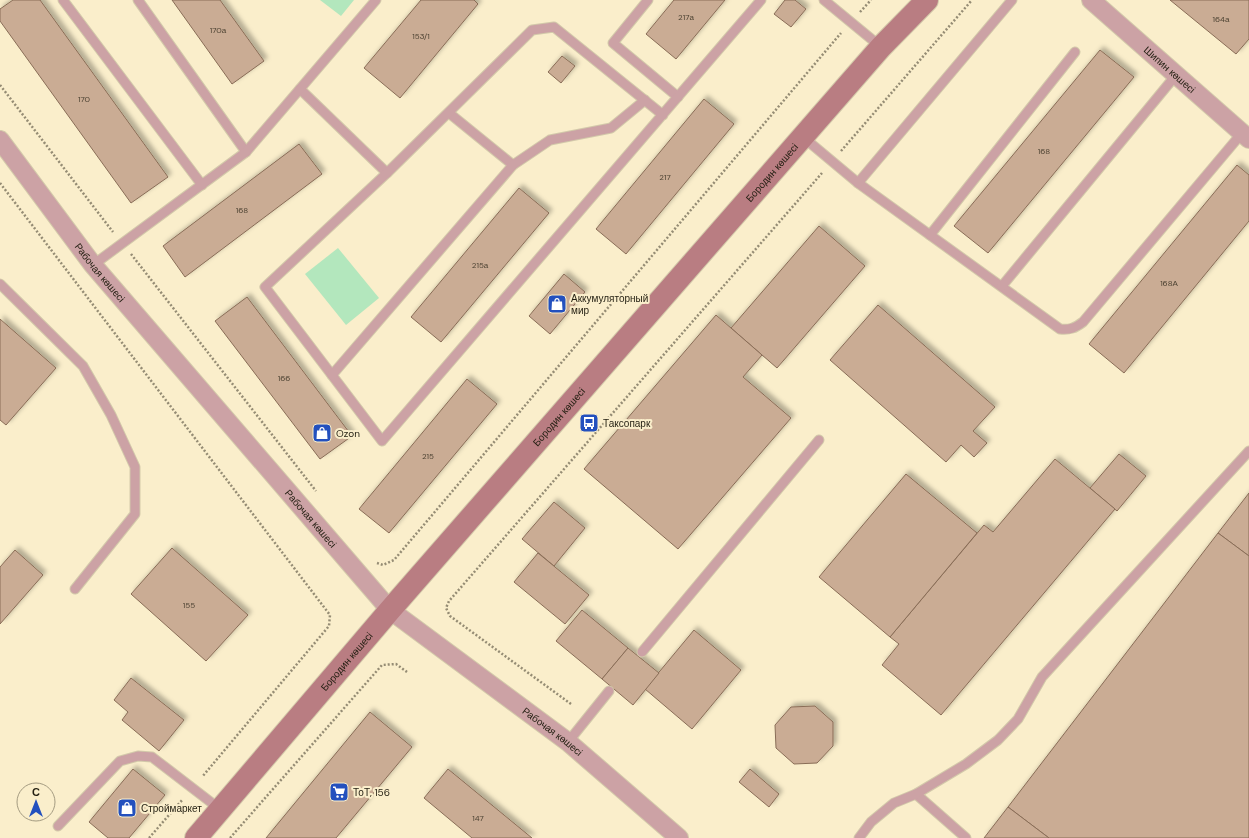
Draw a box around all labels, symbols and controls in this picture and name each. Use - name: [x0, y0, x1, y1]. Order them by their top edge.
- house number: 217а: [678, 12, 694, 22]
- house number: 164а: [1213, 14, 1230, 24]
- house number: 170а: [210, 25, 227, 35]
- house number: 153/1: [412, 31, 430, 41]
- street label: Шипин көшесі: [1141, 43, 1198, 96]
- house number: 170: [78, 94, 91, 104]
- street label: Бородин көшесі: [743, 141, 801, 205]
- house number: 168: [1038, 146, 1050, 156]
- house number: 217: [659, 172, 671, 182]
- house number: 168: [236, 205, 248, 215]
- street label: Рабочая көшесі: [72, 240, 128, 305]
- house number: 215а: [472, 260, 489, 270]
- house number: 168А: [1160, 278, 1179, 288]
- place label: Аккумуляторный мир: [571, 292, 648, 317]
- shop icon: Аккумуляторный мир: [546, 293, 568, 315]
- house number: 166: [278, 373, 290, 383]
- street label: Бородин көшесі: [530, 385, 588, 449]
- bus stop icon: Таксопарк: [578, 412, 600, 434]
- place label: Таксопарк: [603, 417, 651, 430]
- shop icon: Ozon: [311, 422, 333, 444]
- place label: Ozon: [336, 427, 360, 440]
- house number: 215: [422, 451, 434, 461]
- street label: Рабочая көшесі: [282, 487, 339, 550]
- house number: 155: [183, 600, 195, 610]
- street label: Бородин көшесі: [318, 629, 375, 694]
- street label: Рабочая көшесі: [520, 704, 585, 759]
- supermarket icon: ТоТ, 156: [328, 781, 350, 803]
- north arrow: [16, 782, 56, 822]
- text: С: [32, 785, 40, 799]
- place label: ТоТ, 156: [353, 786, 390, 799]
- shop icon: Строймаркет: [116, 797, 138, 819]
- place label: Строймаркет: [141, 802, 202, 815]
- house number: 147: [472, 813, 484, 823]

